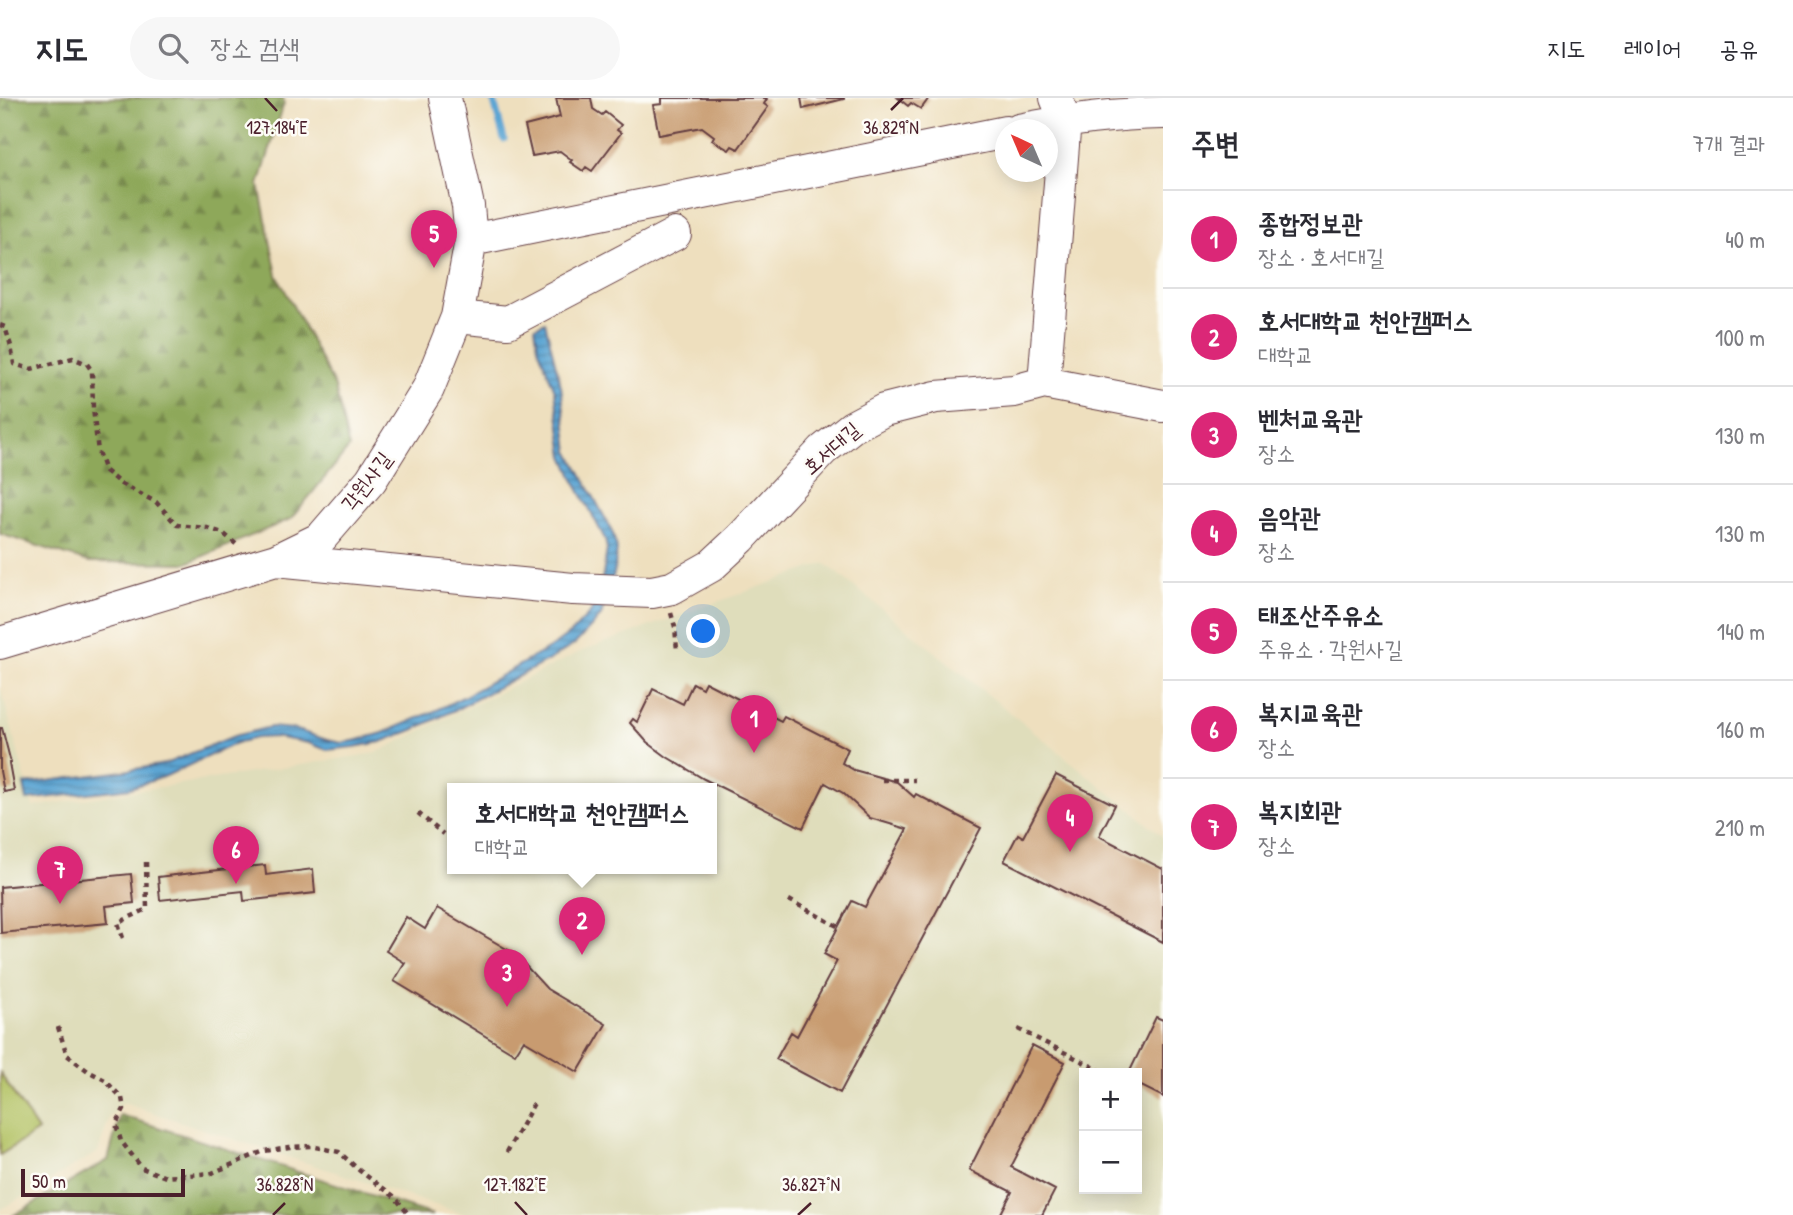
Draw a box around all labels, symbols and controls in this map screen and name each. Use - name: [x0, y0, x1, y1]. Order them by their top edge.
- search box: [130, 17, 620, 80]
- text: 지도: [35, 26, 88, 70]
- icon: search: [154, 29, 192, 67]
- text: 장소 검색: [210, 30, 300, 65]
- text: 지도: [1547, 32, 1585, 64]
- text: 레이어: [1623, 32, 1681, 64]
- text: 공유: [1719, 32, 1758, 64]
- text: 127.184°E: [247, 115, 308, 140]
- text: 36.829°N: [863, 115, 919, 140]
- north arrow: [995, 119, 1058, 182]
- text: 주변: [1191, 123, 1239, 163]
- text: 7개 결과: [1693, 128, 1765, 159]
- text: 종합정보관: [1258, 205, 1363, 240]
- pin: 5: [411, 210, 457, 268]
- text: 1: [1210, 224, 1218, 255]
- text: 40 m: [1725, 224, 1765, 255]
- text: 장소 · 호서대길: [1258, 241, 1384, 272]
- text: 호서대학교 천안캠퍼스: [1258, 303, 1473, 338]
- text: 2: [1209, 322, 1219, 353]
- text: 100 m: [1715, 322, 1765, 353]
- text: 대학교: [1258, 339, 1314, 370]
- text: 벤처교육관: [1258, 401, 1363, 436]
- street label: 호서대길: [796, 415, 866, 481]
- text: 3: [1209, 420, 1219, 451]
- text: 130 m: [1715, 420, 1765, 451]
- text: 장소: [1258, 437, 1295, 468]
- street label: 각원사길: [334, 445, 398, 517]
- text: 음악관: [1258, 499, 1321, 534]
- text: 4: [1210, 518, 1218, 549]
- text: 130 m: [1715, 518, 1765, 549]
- text: 장소: [1258, 535, 1295, 566]
- text: 태조산주유소: [1258, 597, 1384, 632]
- your location: [686, 614, 720, 648]
- text: 5: [1209, 616, 1219, 647]
- text: 140 m: [1717, 616, 1765, 647]
- text: 주유소 · 각원사길: [1258, 633, 1403, 664]
- pin: 1: [731, 695, 777, 753]
- text: 복지교육관: [1258, 695, 1363, 730]
- text: 6: [1209, 714, 1219, 745]
- text: 160 m: [1716, 714, 1765, 745]
- text: 장소: [1258, 731, 1295, 762]
- popup: [447, 783, 717, 874]
- text: 복지회관: [1258, 793, 1342, 828]
- pin: 4: [1047, 794, 1093, 852]
- text: 호서대학교 천안캠퍼스: [474, 795, 690, 830]
- text: 7: [1208, 812, 1220, 843]
- text: 210 m: [1715, 812, 1765, 843]
- pin: 6: [213, 826, 259, 884]
- text: 장소: [1258, 829, 1295, 860]
- text: 대학교: [474, 831, 530, 862]
- pin: 7: [37, 846, 83, 904]
- pin: 2: [559, 897, 605, 955]
- pin: 3: [484, 949, 530, 1007]
- map controls: [1079, 1068, 1142, 1194]
- button: +: [1079, 1068, 1142, 1131]
- button: −: [1079, 1131, 1142, 1194]
- scale bar: [21, 1166, 186, 1198]
- text: 50 m: [32, 1168, 66, 1194]
- text: 36.828°N: [257, 1172, 313, 1197]
- text: 127.182°E: [484, 1172, 546, 1197]
- text: 36.827°N: [782, 1172, 840, 1197]

